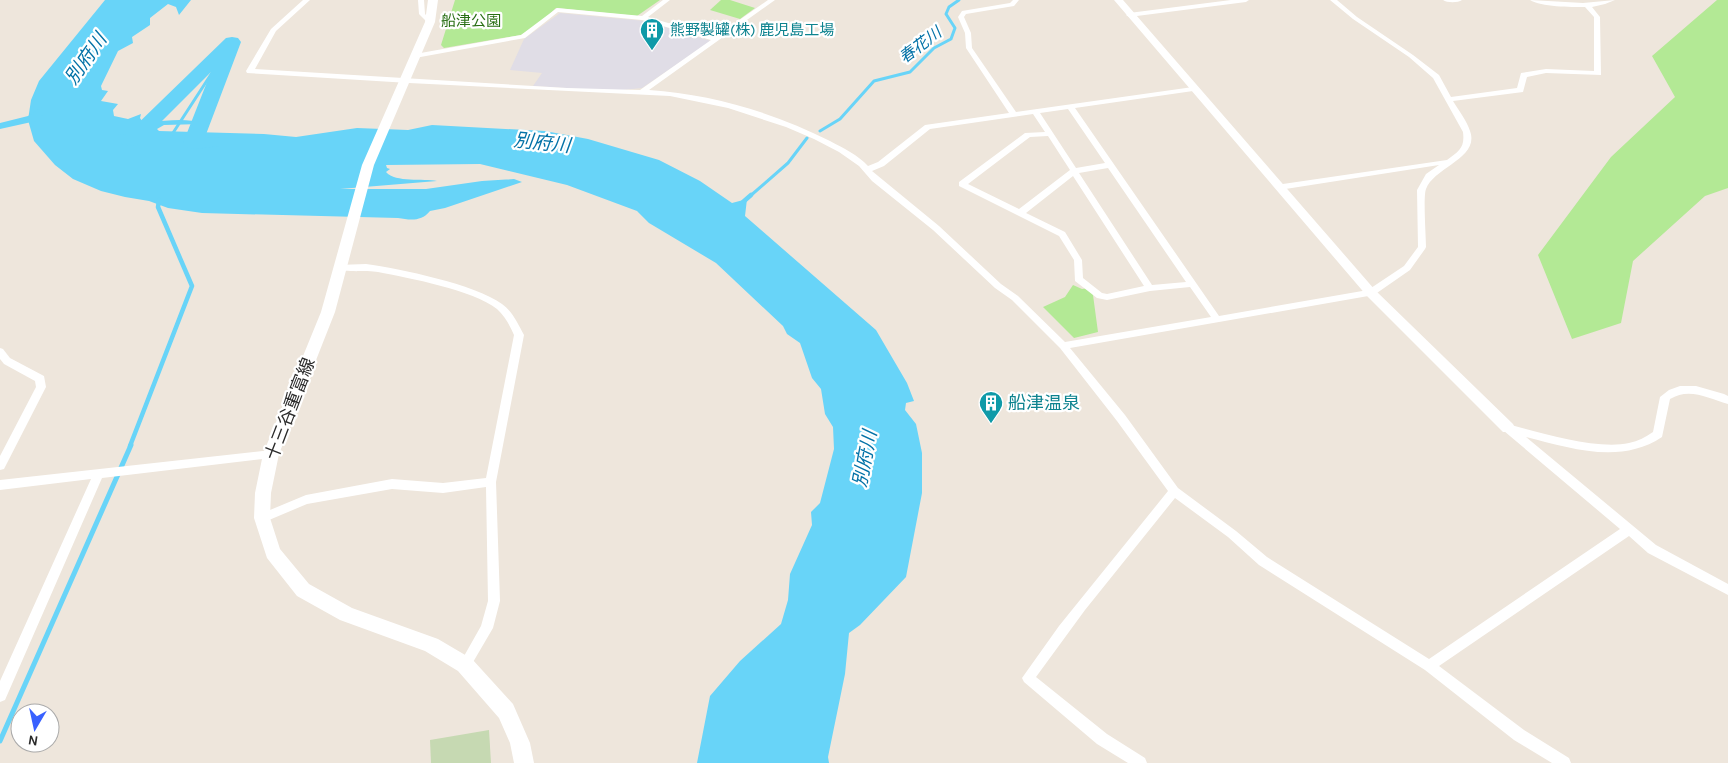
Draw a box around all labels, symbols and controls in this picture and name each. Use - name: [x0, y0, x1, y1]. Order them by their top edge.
- park label: 船津公園: [441, 12, 501, 30]
- building icon: 熊野製罐(株) 鹿児島工場: [639, 17, 665, 51]
- place label: 熊野製罐(株) 鹿児島工場: [670, 21, 834, 39]
- water label: 春花川: [895, 22, 946, 67]
- water label: 別府川: [61, 28, 113, 89]
- water label: 別府川: [512, 129, 573, 157]
- street label: 十三谷重富線: [260, 355, 320, 463]
- building icon: 船津温泉: [978, 390, 1004, 424]
- place label: 船津温泉: [1008, 392, 1080, 414]
- water label: 別府川: [849, 427, 882, 489]
- north arrow: [10, 703, 60, 753]
- text: N: [27, 731, 39, 750]

